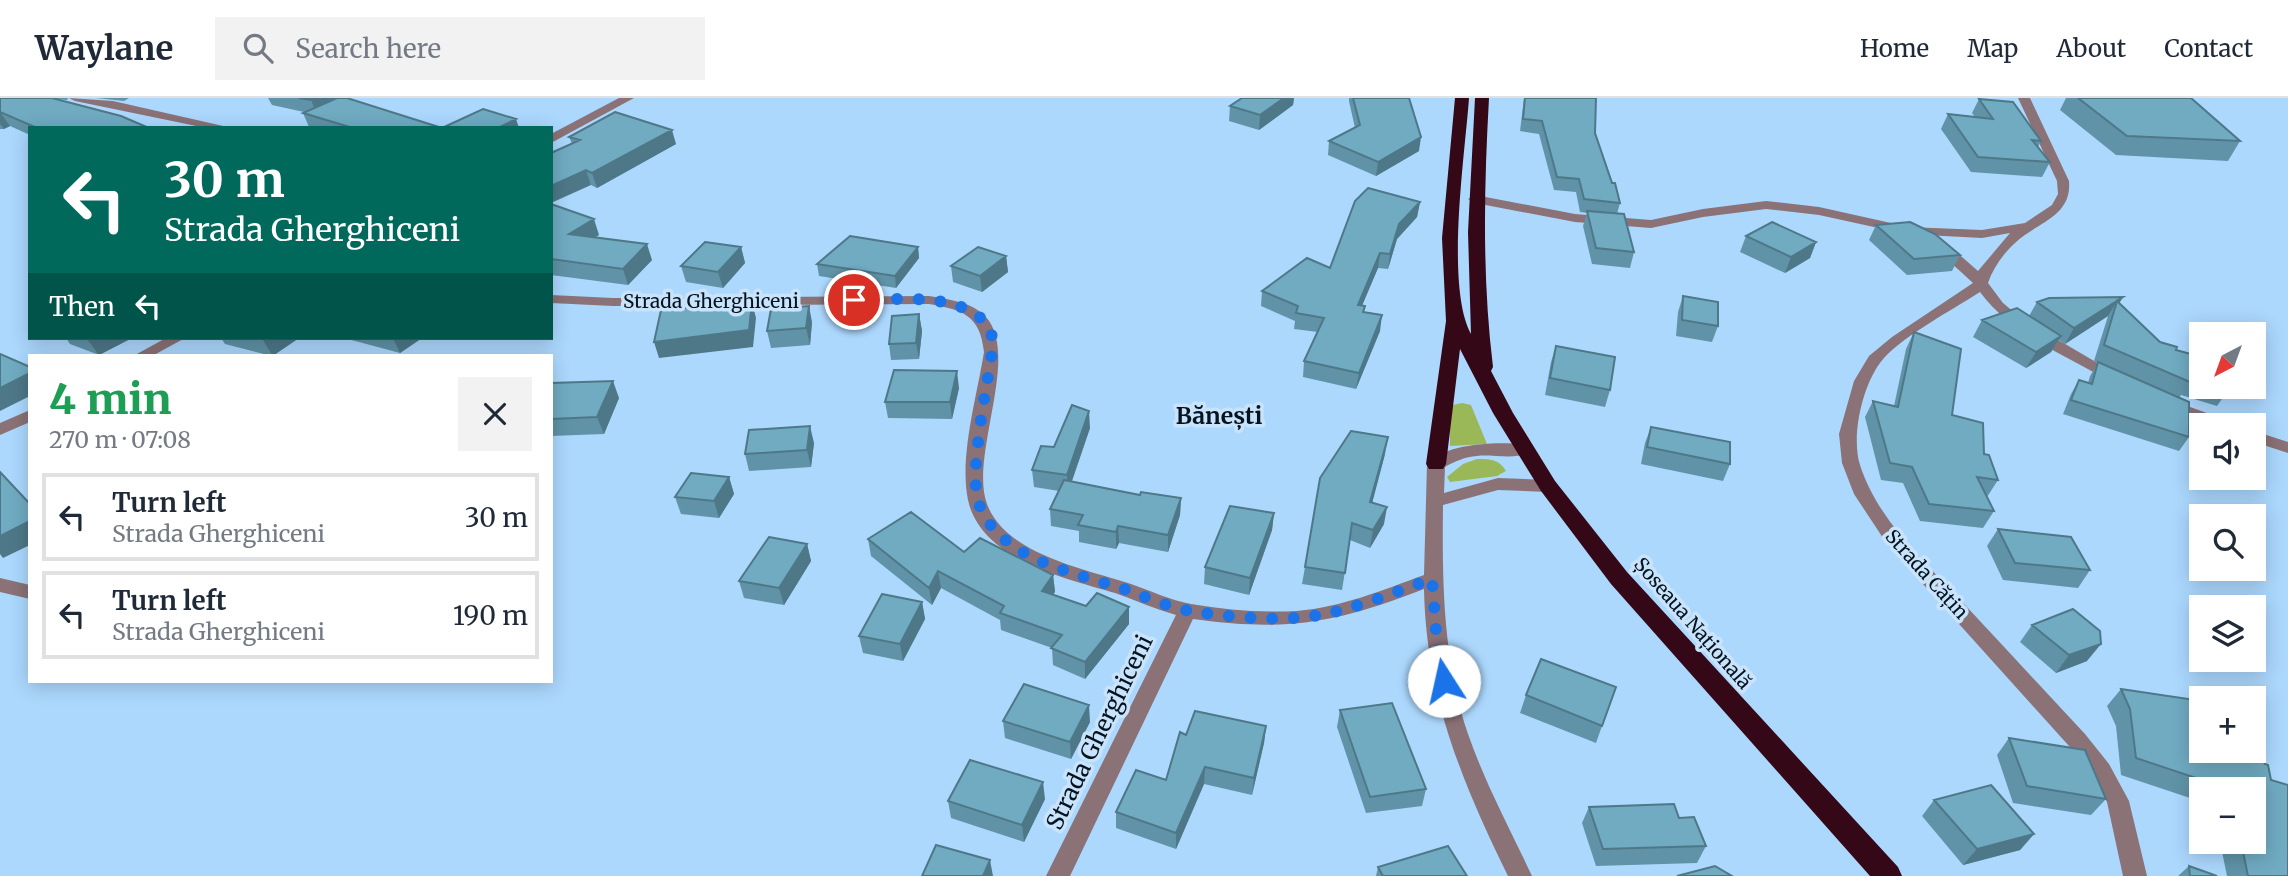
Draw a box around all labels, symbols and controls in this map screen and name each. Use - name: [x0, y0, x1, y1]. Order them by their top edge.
- search box: [215, 17, 705, 80]
- text: Waylane: [35, 28, 173, 69]
- icon: search: [239, 29, 277, 67]
- text: Search here: [295, 32, 441, 65]
- text: Home: [1860, 33, 1929, 64]
- text: Map: [1967, 33, 2018, 64]
- text: About: [2056, 33, 2126, 64]
- text: Contact: [2164, 33, 2253, 64]
- text: 30 m: [164, 149, 285, 210]
- icon: left: [49, 154, 140, 245]
- text: Strada Gherghiceni: [164, 210, 460, 250]
- pin: [824, 270, 884, 330]
- icon: arrive: [835, 281, 873, 319]
- icon: left: [129, 287, 167, 325]
- street label: Strada Gherghiceni: [623, 289, 799, 313]
- text: Then: [49, 290, 115, 323]
- north arrow: [2189, 322, 2266, 399]
- map controls: [2189, 322, 2266, 854]
- text: 4 min: [49, 373, 171, 425]
- button: close: [458, 377, 532, 451]
- district label: Bănești: [1176, 401, 1262, 430]
- button: sound: [2189, 413, 2266, 490]
- text: 270 m · 07:08: [49, 425, 191, 454]
- text: Turn left: [112, 486, 226, 519]
- icon: left: [53, 498, 91, 536]
- text: 30 m: [465, 501, 528, 534]
- button: search: [2189, 504, 2266, 581]
- text: Strada Gherghiceni: [112, 519, 325, 548]
- street label: Strada Cățin: [1880, 524, 1974, 625]
- street label: Șoseaua Națională: [1629, 552, 1757, 694]
- text: Turn left: [112, 584, 226, 617]
- button: layers: [2189, 595, 2266, 672]
- icon: left: [53, 596, 91, 634]
- text: 190 m: [453, 599, 528, 632]
- text: Strada Gherghiceni: [112, 617, 325, 646]
- street label: Strada Gherghiceni: [1039, 630, 1159, 834]
- position arrow: [1407, 644, 1481, 718]
- button: +: [2189, 686, 2266, 763]
- button: −: [2189, 777, 2266, 854]

